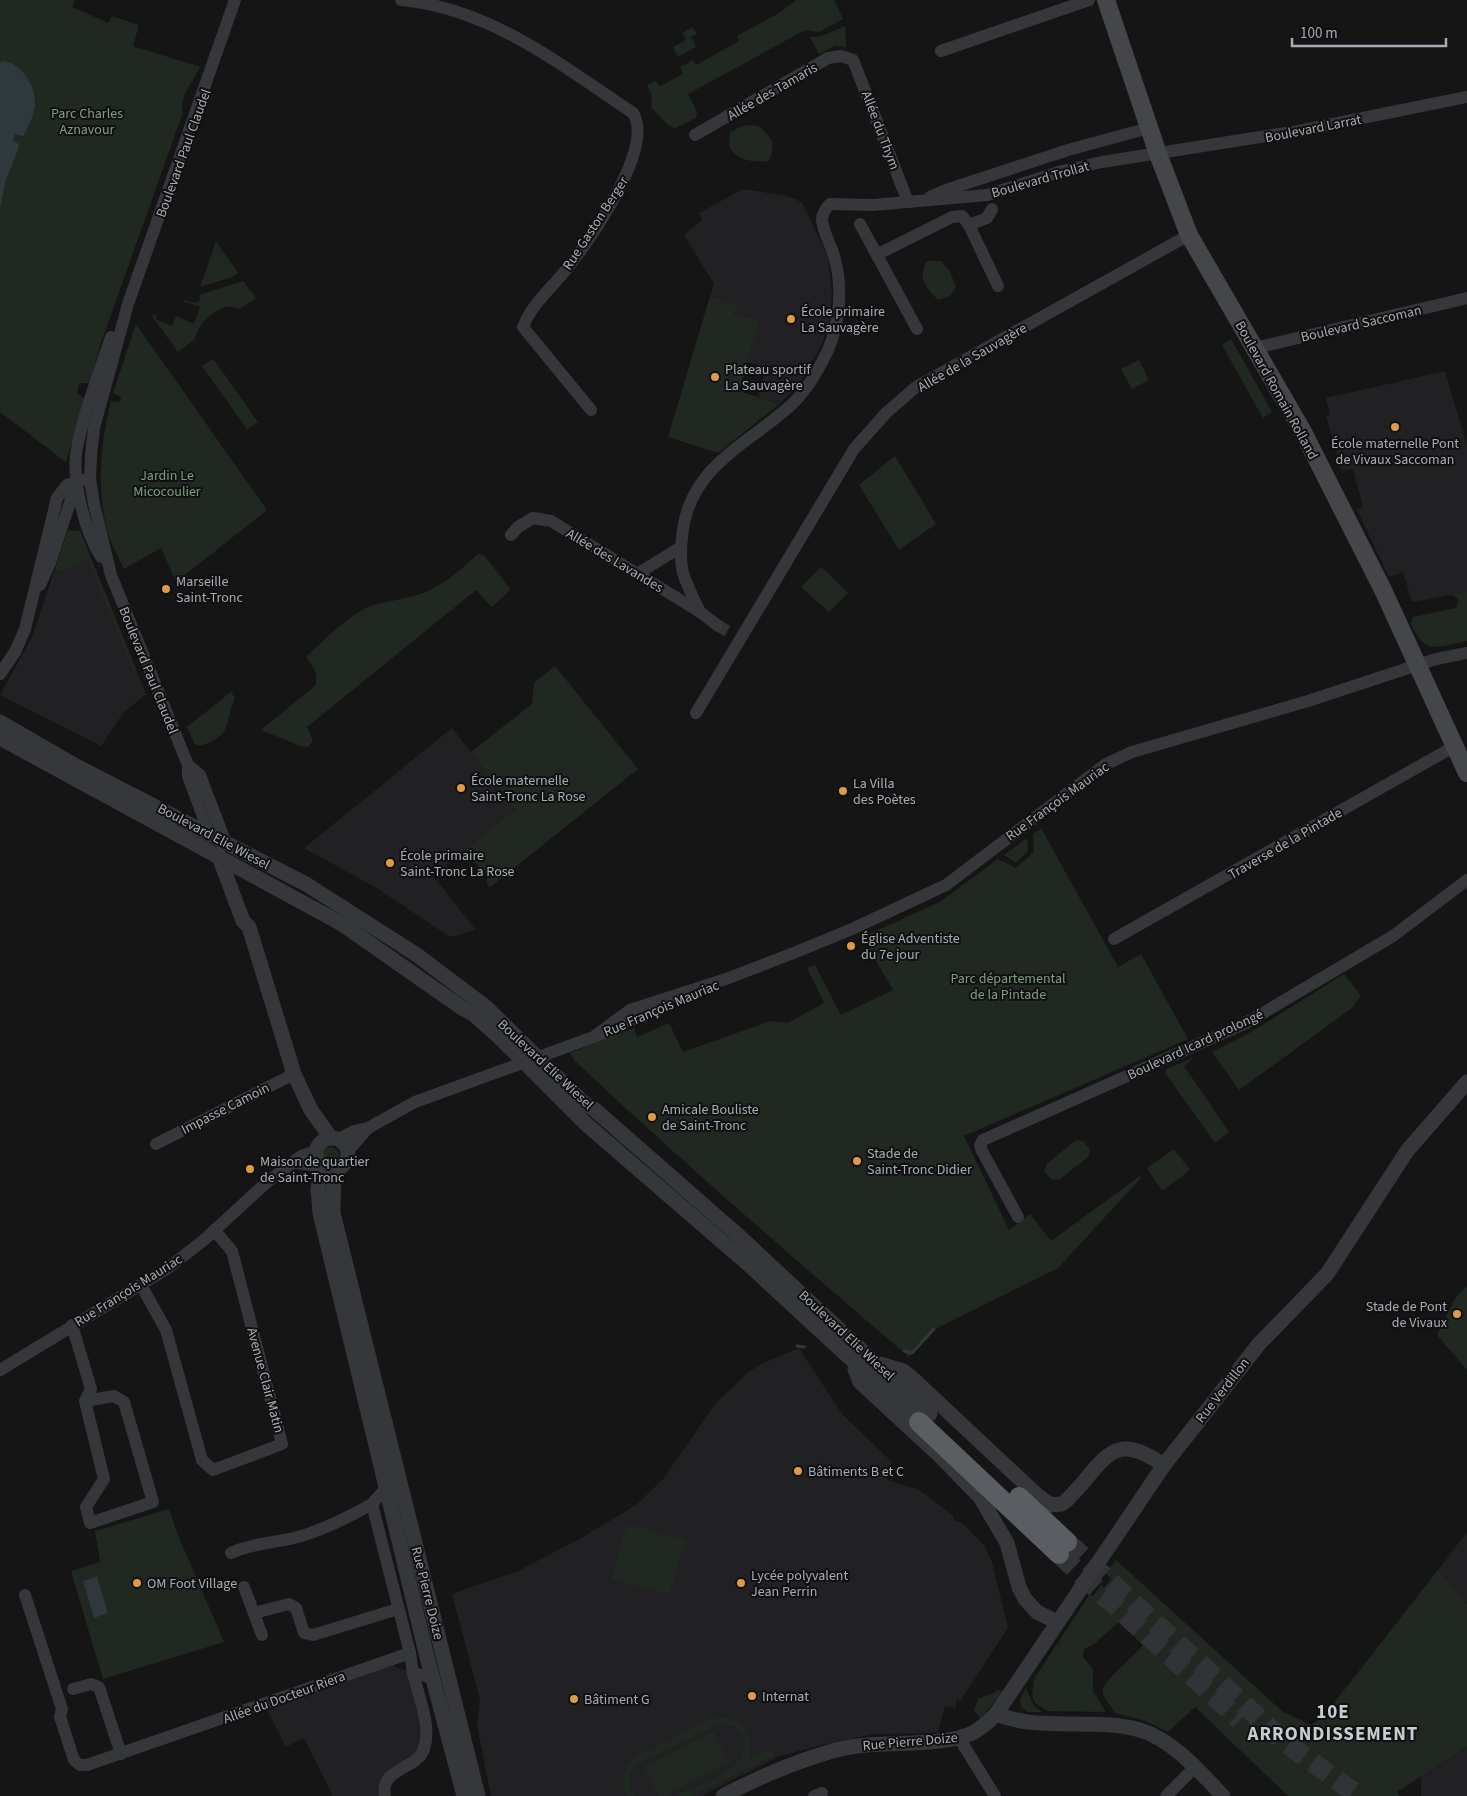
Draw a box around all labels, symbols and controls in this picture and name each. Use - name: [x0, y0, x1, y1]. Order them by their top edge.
- scale bar: [1292, 15, 1446, 47]
- text: 100 m: [1300, 23, 1338, 44]
- street label: Allée des Tamaris: [724, 58, 821, 126]
- street label: Boulevard Paul Claudel: [151, 86, 217, 220]
- street label: Allée du Thym: [856, 88, 904, 173]
- park label: Parc Charles Aznavour: [51, 104, 123, 140]
- street label: Boulevard Larrat: [1263, 110, 1363, 148]
- street label: Boulevard Trollat: [989, 156, 1092, 203]
- street label: Rue Gaston Berger: [558, 173, 634, 274]
- street label: Boulevard Saccoman: [1299, 300, 1424, 348]
- place label: École primaire La Sauvagère: [801, 302, 885, 338]
- marker: École primaire La Sauvagère: [785, 313, 797, 325]
- street label: Allée de la Sauvagère: [914, 318, 1031, 397]
- street label: Boulevard Romain Rolland: [1230, 318, 1323, 463]
- place label: Plateau sportif La Sauvagère: [725, 360, 811, 396]
- marker: Plateau sportif La Sauvagère: [709, 371, 721, 383]
- marker: École maternelle Pont de Vivaux Saccoman: [1389, 421, 1401, 433]
- place label: École maternelle Pont de Vivaux Saccoman: [1331, 434, 1459, 470]
- park label: Jardin Le Micocoulier: [133, 466, 201, 502]
- street label: Allée des Lavandes: [562, 524, 667, 598]
- place label: Marseille Saint-Tronc: [176, 572, 244, 608]
- marker: Marseille Saint-Tronc: [160, 583, 172, 595]
- street label: Boulevard Paul Claudel: [113, 604, 183, 737]
- street label: Rue François Mauriac: [1002, 757, 1114, 846]
- place label: École maternelle Saint-Tronc La Rose: [471, 771, 586, 807]
- place label: La Villa des Poètes: [853, 774, 916, 810]
- marker: École maternelle Saint-Tronc La Rose: [455, 782, 467, 794]
- marker: La Villa des Poètes: [837, 785, 849, 797]
- street label: Boulevard Elie Wiesel: [154, 799, 274, 875]
- street label: Traverse de la Pintade: [1225, 803, 1346, 885]
- place label: École primaire Saint-Tronc La Rose: [400, 846, 515, 882]
- marker: École primaire Saint-Tronc La Rose: [384, 857, 396, 869]
- place label: Église Adventiste du 7e jour: [861, 929, 960, 965]
- marker: Église Adventiste du 7e jour: [845, 940, 857, 952]
- park label: Parc départemental de la Pintade: [950, 969, 1066, 1005]
- street label: Rue François Mauriac: [601, 975, 723, 1042]
- street label: Boulevard Icard prolongé: [1124, 1005, 1267, 1085]
- street label: Boulevard Elie Wiesel: [493, 1015, 598, 1115]
- street label: Impasse Camoin: [178, 1078, 273, 1140]
- place label: Amicale Bouliste de Saint-Tronc: [662, 1100, 759, 1136]
- marker: Amicale Bouliste de Saint-Tronc: [646, 1111, 658, 1123]
- place label: Stade de Saint-Tronc Didier: [867, 1144, 972, 1180]
- place label: Maison de quartier de Saint-Tronc: [260, 1152, 370, 1188]
- marker: Stade de Saint-Tronc Didier: [851, 1155, 863, 1167]
- marker: Maison de quartier de Saint-Tronc: [244, 1163, 256, 1175]
- street label: Rue François Mauriac: [71, 1249, 187, 1332]
- street label: Boulevard Elie Wiesel: [794, 1286, 899, 1386]
- place label: Stade de Pont de Vivaux: [1366, 1297, 1448, 1333]
- marker: Stade de Pont de Vivaux: [1451, 1308, 1463, 1320]
- street label: Avenue Clair Matin: [241, 1325, 289, 1435]
- street label: Rue Verdillon: [1191, 1354, 1255, 1427]
- place label: Bâtiments B et C: [808, 1462, 904, 1482]
- marker: Bâtiments B et C: [792, 1465, 804, 1477]
- street label: Rue Pierre Doize: [406, 1545, 448, 1642]
- place label: Lycée polyvalent Jean Perrin: [751, 1566, 849, 1602]
- place label: OM Foot Village: [147, 1574, 237, 1594]
- marker: OM Foot Village: [131, 1577, 143, 1589]
- marker: Lycée polyvalent Jean Perrin: [735, 1577, 747, 1589]
- street label: Allée du Docteur Riera: [220, 1667, 348, 1729]
- place label: Internat: [762, 1687, 809, 1707]
- place label: Bâtiment G: [584, 1690, 650, 1710]
- marker: Internat: [746, 1690, 758, 1702]
- marker: Bâtiment G: [568, 1693, 580, 1705]
- district label: 10E ARRONDISSEMENT: [1247, 1699, 1418, 1748]
- street label: Rue Pierre Doize: [862, 1728, 959, 1756]

